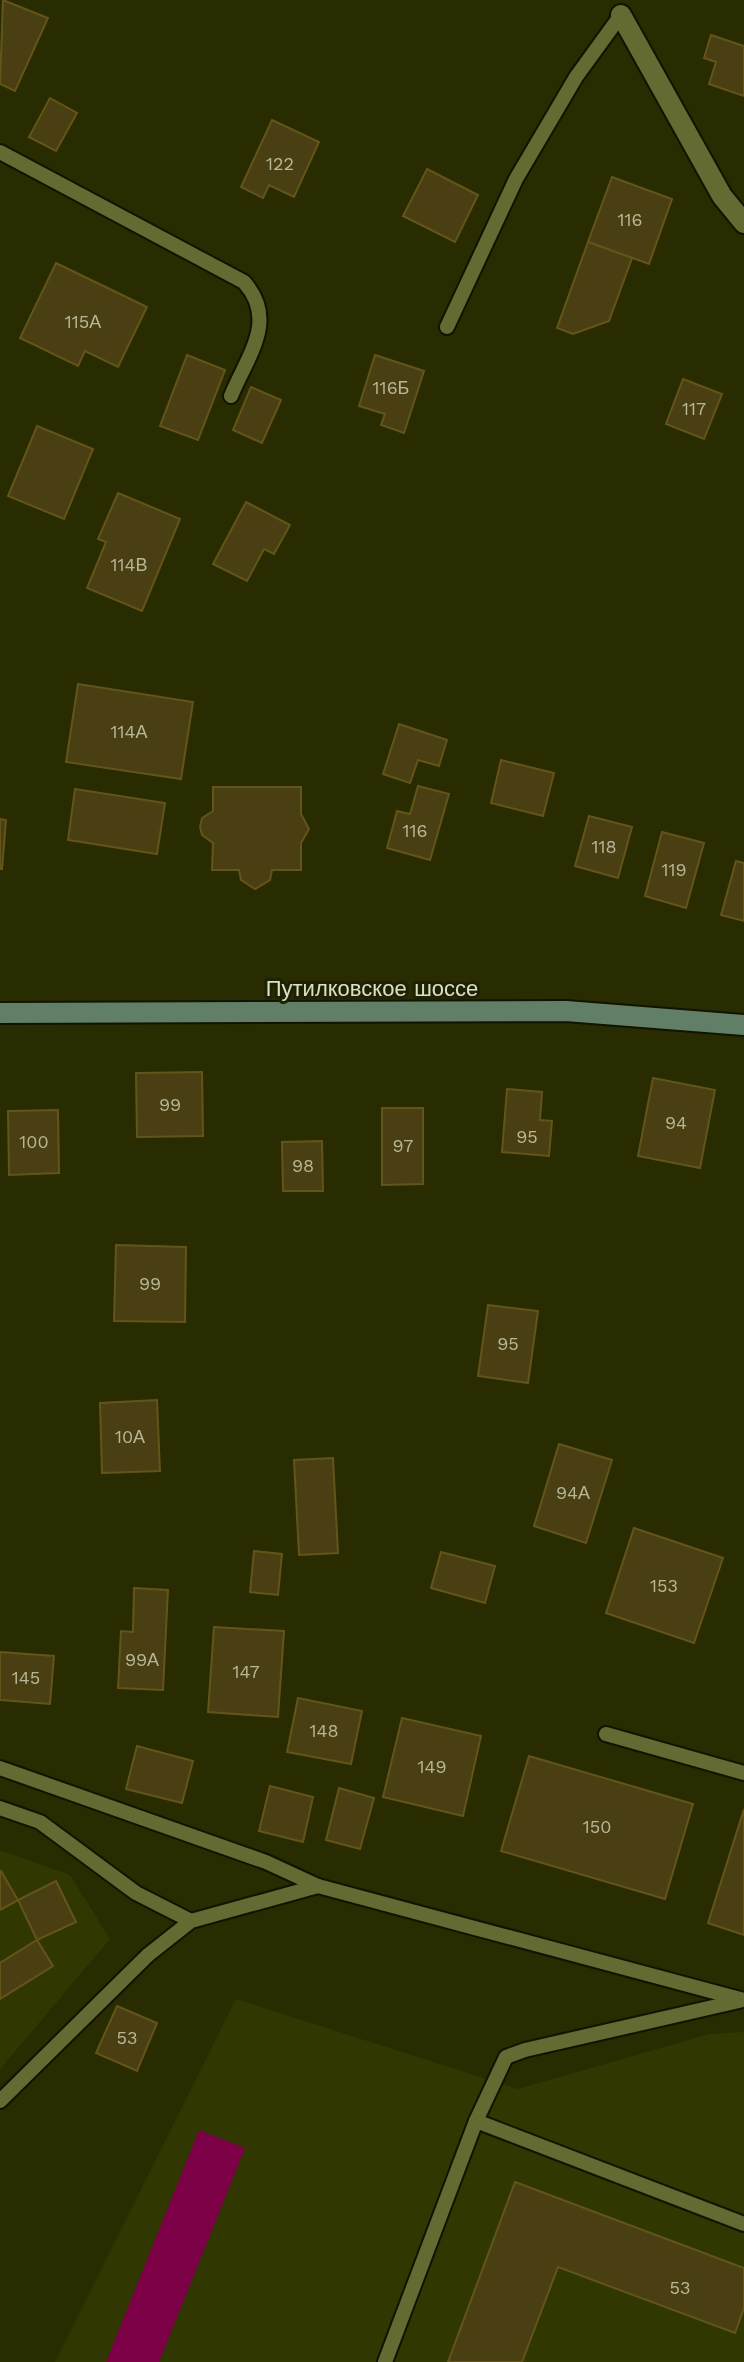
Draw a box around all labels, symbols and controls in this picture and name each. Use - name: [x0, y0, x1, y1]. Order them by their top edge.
- house number: 122: [266, 153, 294, 174]
- house number: 116: [618, 209, 642, 230]
- house number: 115А: [65, 311, 101, 332]
- house number: 116Б: [373, 377, 409, 398]
- house number: 117: [682, 398, 706, 419]
- house number: 114В: [110, 554, 148, 575]
- house number: 114А: [110, 721, 148, 742]
- house number: 116: [403, 820, 427, 841]
- house number: 118: [591, 836, 617, 857]
- house number: 119: [661, 859, 687, 880]
- street label: Путилковское шоссе: [266, 976, 478, 1001]
- house number: 99: [159, 1094, 181, 1115]
- house number: 94: [665, 1112, 687, 1133]
- house number: 95: [516, 1126, 538, 1147]
- house number: 100: [19, 1131, 49, 1152]
- house number: 97: [393, 1135, 413, 1156]
- house number: 98: [292, 1155, 314, 1176]
- house number: 99: [139, 1273, 161, 1294]
- house number: 95: [497, 1333, 519, 1354]
- house number: 10А: [115, 1426, 145, 1447]
- house number: 94А: [556, 1482, 590, 1503]
- house number: 153: [650, 1575, 678, 1596]
- house number: 99А: [125, 1649, 159, 1670]
- house number: 147: [232, 1661, 260, 1682]
- house number: 145: [12, 1667, 40, 1688]
- house number: 148: [309, 1720, 339, 1741]
- house number: 149: [417, 1756, 447, 1777]
- house number: 150: [583, 1816, 611, 1837]
- house number: 53: [117, 2027, 137, 2048]
- house number: 53: [670, 2277, 690, 2298]

